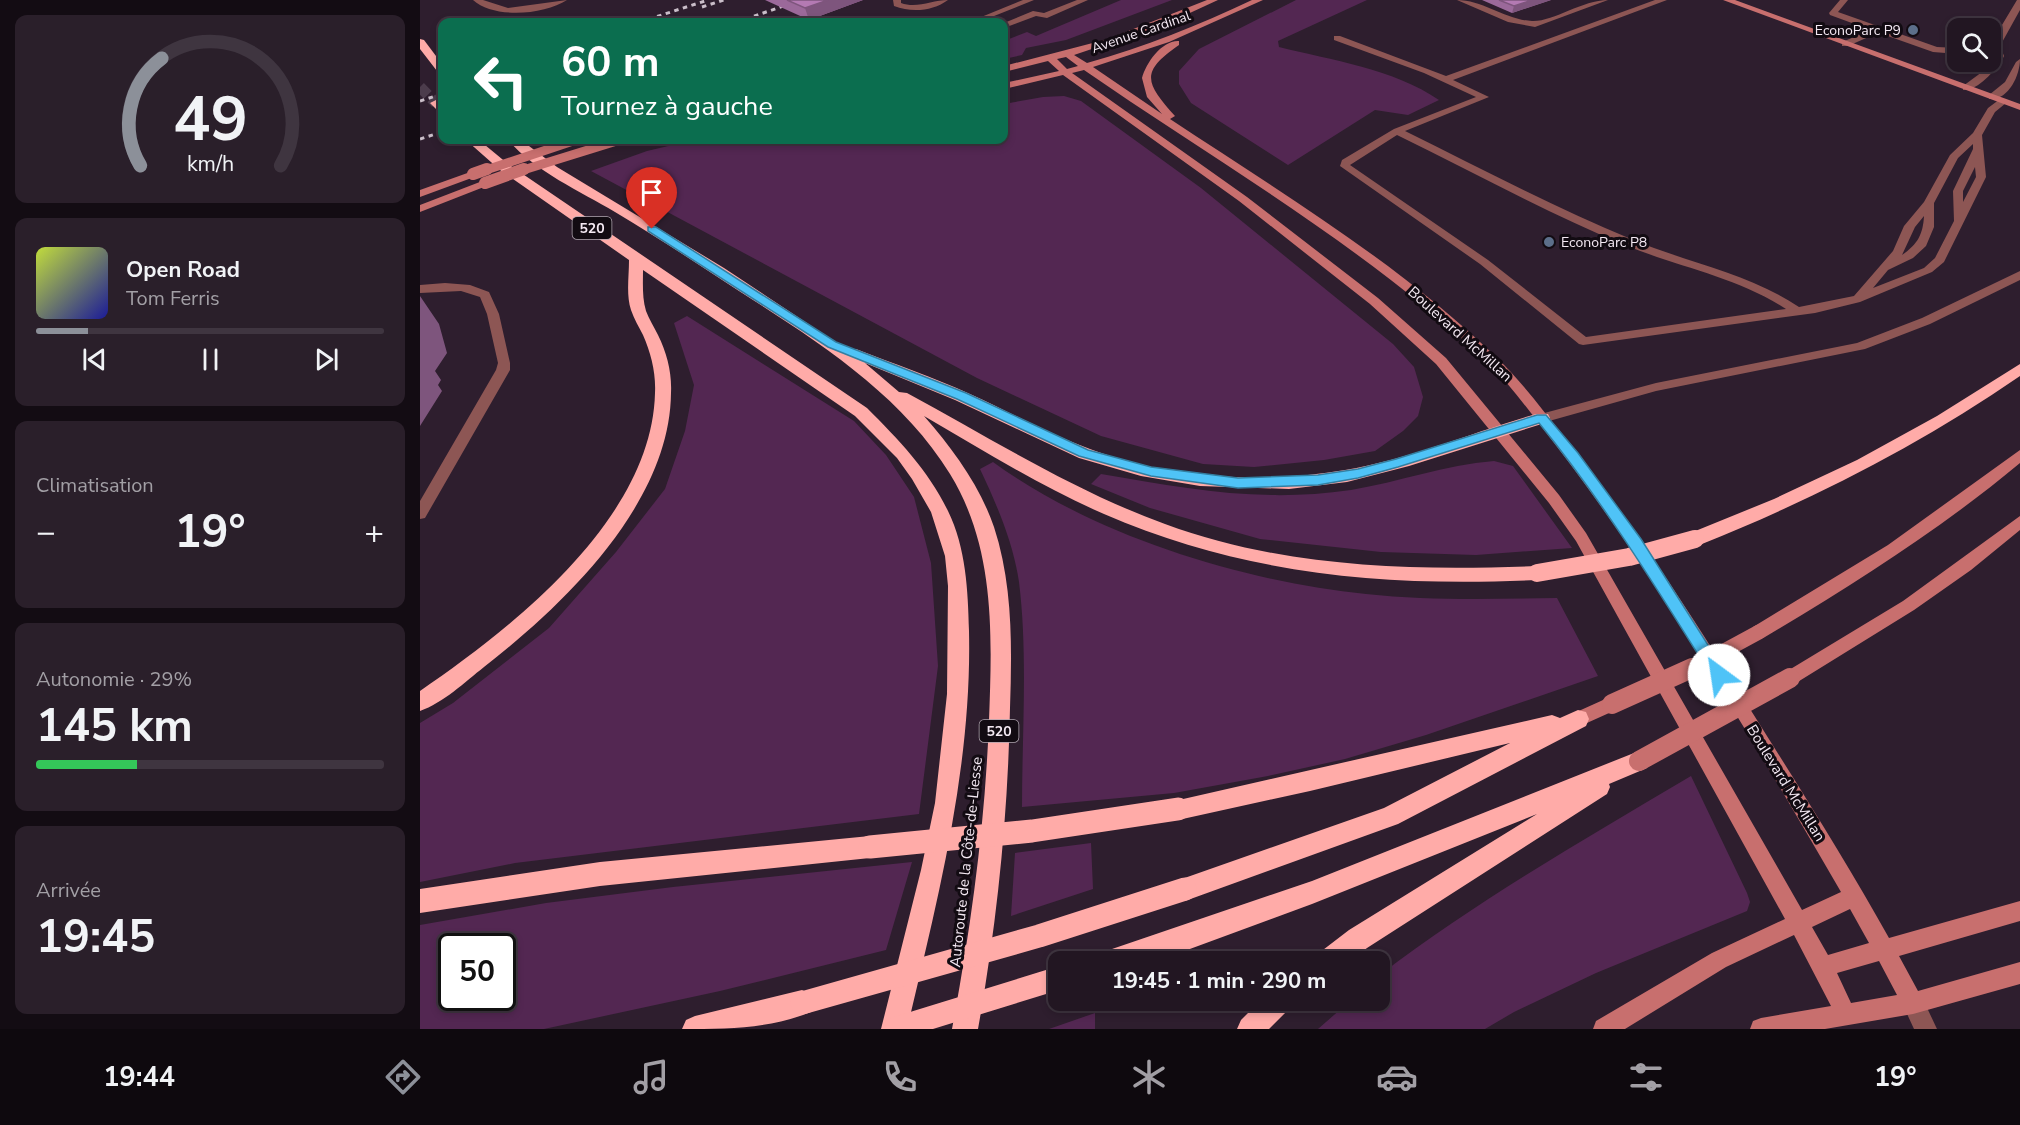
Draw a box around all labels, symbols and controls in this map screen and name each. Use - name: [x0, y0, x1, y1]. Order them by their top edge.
- street label: Avenue Cardinal: [1089, 6, 1194, 58]
- map controls: [1947, 18, 2001, 72]
- button: search: [1947, 18, 2001, 72]
- place label: EconoParc P9: [1815, 21, 1901, 40]
- marker: EconoParc P9: [1906, 23, 1920, 37]
- text: 60 m: [561, 34, 660, 91]
- icon: left: [462, 42, 540, 120]
- text: 49: [173, 77, 247, 162]
- text: Tournez à gauche: [561, 88, 773, 125]
- text: km/h: [186, 149, 234, 179]
- pin: [626, 167, 677, 229]
- icon: arrive: [635, 176, 668, 209]
- road number: 520: [572, 217, 612, 239]
- place label: EconoParc P8: [1561, 233, 1647, 252]
- marker: EconoParc P8: [1542, 235, 1556, 249]
- text: Open Road: [126, 255, 240, 285]
- street label: Boulevard McMillan: [1404, 282, 1516, 386]
- text: Tom Ferris: [126, 285, 220, 312]
- icon: previous: [78, 343, 111, 376]
- icon: pause: [194, 343, 227, 376]
- icon: next: [310, 343, 343, 376]
- text: Climatisation: [36, 472, 154, 499]
- text: 19°: [174, 502, 246, 563]
- text: −: [36, 510, 56, 555]
- text: +: [364, 510, 384, 555]
- position arrow: [1687, 643, 1751, 707]
- text: Autonomie · 29%: [36, 666, 192, 693]
- text: 145 km: [36, 696, 193, 757]
- road number: 520: [980, 720, 1018, 742]
- street label: Boulevard McMillan: [1742, 721, 1830, 845]
- street label: Autoroute de la Côte-de-Liesse: [945, 756, 987, 968]
- text: Arrivée: [36, 877, 101, 904]
- text: 19:45: [36, 907, 155, 968]
- speed limit sign: 50: [438, 933, 516, 1011]
- text: 19:45 · 1 min · 290 m: [1112, 966, 1326, 996]
- icon: directions: [382, 1056, 424, 1098]
- icon: music: [630, 1056, 672, 1098]
- icon: phone: [879, 1056, 921, 1098]
- icon: climate: [1128, 1056, 1170, 1098]
- icon: car: [1376, 1056, 1418, 1098]
- icon: filters: [1625, 1056, 1667, 1098]
- text: 19:44: [103, 1059, 175, 1096]
- text: 19°: [1874, 1059, 1917, 1096]

